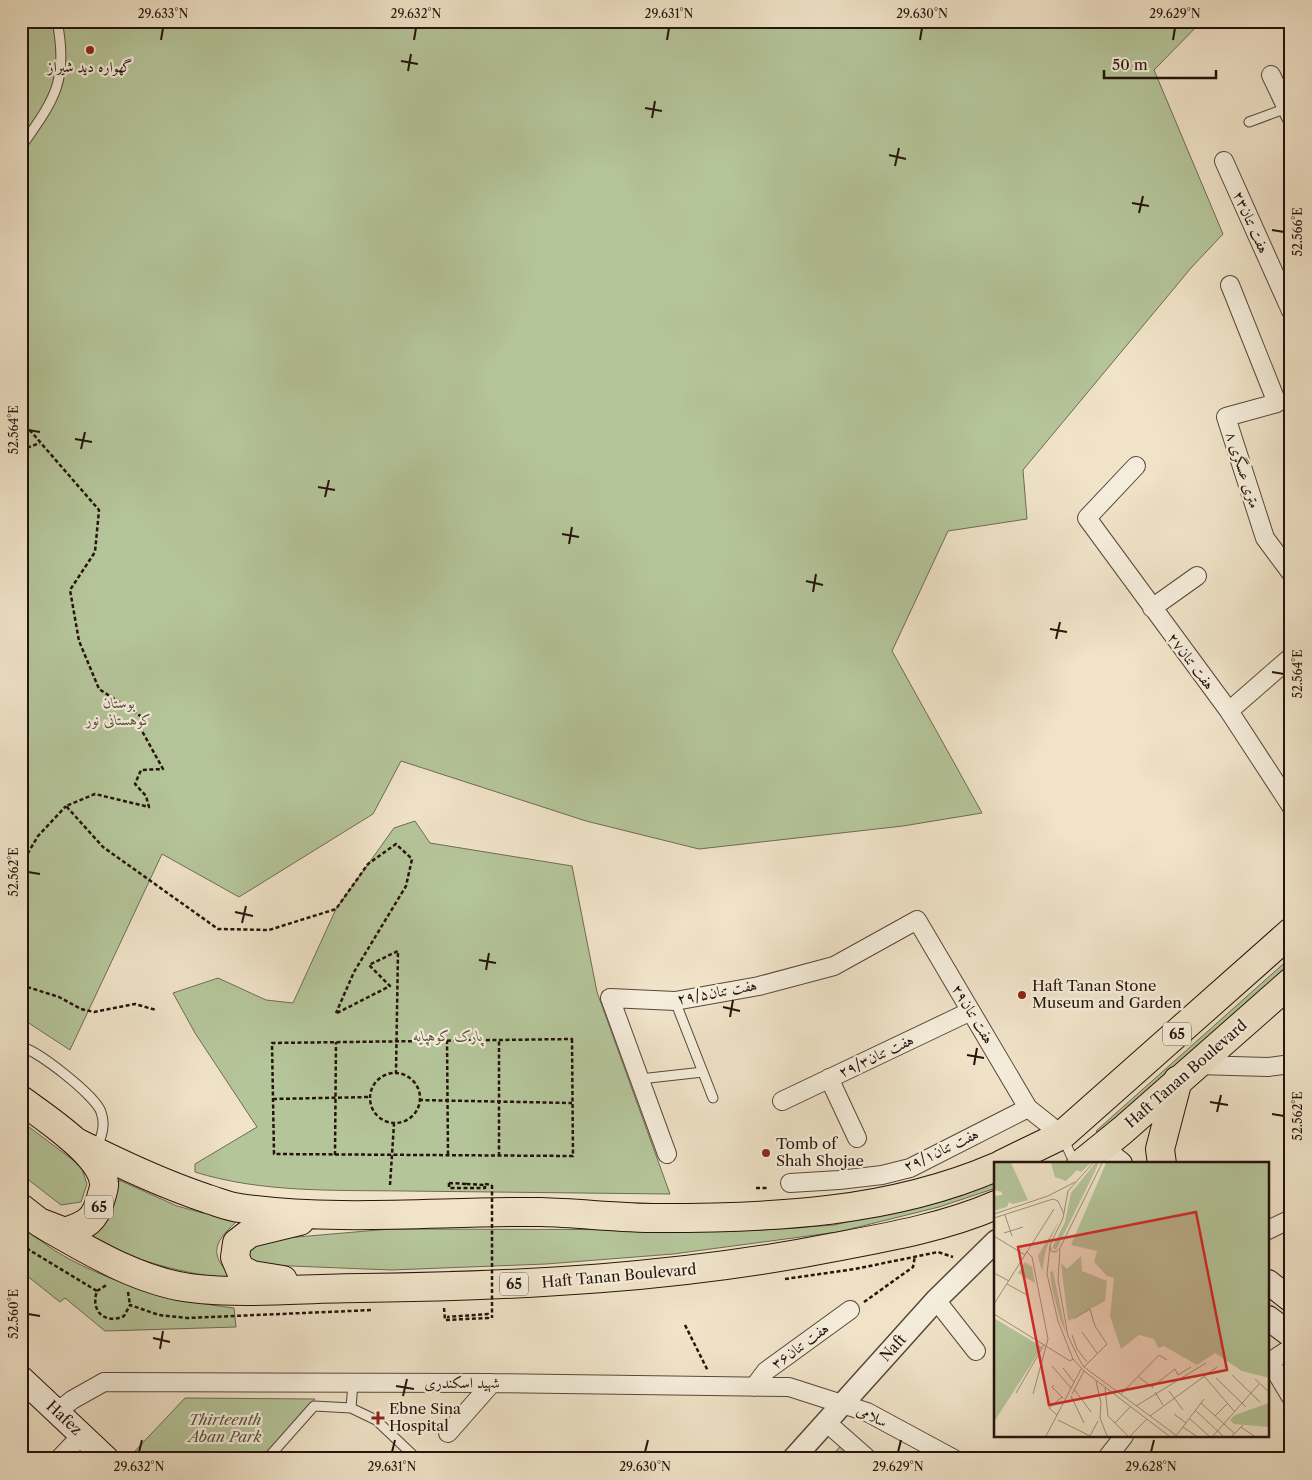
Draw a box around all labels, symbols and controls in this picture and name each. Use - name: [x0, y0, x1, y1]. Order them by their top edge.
- text: 29.633°N: [138, 6, 188, 21]
- text: 29.632°N: [391, 6, 442, 21]
- text: 29.631°N: [645, 6, 694, 21]
- text: 29.630°N: [896, 6, 948, 21]
- text: 29.629°N: [1149, 6, 1201, 21]
- marker: گهواره دید شیراز: [84, 44, 96, 56]
- scale bar: [1104, 48, 1217, 80]
- text: 50 m: [1112, 55, 1148, 74]
- place label: گهواره دید شیراز: [46, 57, 133, 76]
- street label: هفت تنان۲۳: [1229, 188, 1274, 256]
- text: 52.566°E: [1290, 207, 1305, 257]
- text: 52.564°E: [6, 405, 21, 455]
- street label: ۸ متری عسگری: [1221, 429, 1265, 511]
- street label: هفت تنان۲۷: [1164, 628, 1219, 693]
- text: 52.564°E: [1290, 649, 1305, 699]
- park label: بوستان کوهستانی نور: [85, 693, 152, 729]
- text: 52.562°E: [6, 847, 21, 897]
- street label: ۲۹/۵هفت تنان: [675, 975, 758, 1008]
- place label: Haft Tanan Stone Museum and Garden: [1032, 976, 1182, 1012]
- street label: هفت تنان۲۹: [948, 980, 999, 1047]
- marker: Haft Tanan Stone Museum and Garden: [1016, 989, 1028, 1001]
- street label: Haft Tanan Boulevard: [1121, 1015, 1251, 1132]
- road number: 65: [1163, 1022, 1191, 1046]
- park label: پارک کوهپایه: [413, 1026, 484, 1047]
- street label: ۲۹/۳هفت تنان: [835, 1030, 916, 1081]
- text: 52.562°E: [1290, 1091, 1305, 1141]
- street label: ۲۹/۱هفت تنان: [900, 1124, 981, 1175]
- place label: Tomb of Shah Shojae: [776, 1134, 864, 1170]
- marker: Tomb of Shah Shojae: [760, 1147, 772, 1159]
- inset map: [994, 1162, 1270, 1438]
- road number: 65: [85, 1196, 113, 1218]
- street label: Haft Tanan Boulevard: [541, 1259, 697, 1292]
- road number: 65: [500, 1272, 528, 1296]
- text: 52.560°E: [6, 1289, 21, 1339]
- street label: هفت تنان۳۶: [767, 1318, 832, 1373]
- street label: Naft: [875, 1330, 910, 1365]
- street label: شهید اسکندری: [424, 1373, 500, 1393]
- street label: Hafez: [43, 1396, 86, 1439]
- place label: Ebne Sina Hospital: [389, 1399, 461, 1435]
- street label: سلامی: [854, 1400, 891, 1431]
- park label: Thirteenth Aban Park: [187, 1410, 262, 1446]
- marker: Ebne Sina Hospital: [371, 1411, 385, 1425]
- text: 29.632°N: [114, 1459, 165, 1474]
- text: 29.631°N: [368, 1459, 417, 1474]
- text: 29.630°N: [619, 1459, 671, 1474]
- text: 29.629°N: [872, 1459, 924, 1474]
- text: 29.628°N: [1125, 1459, 1177, 1474]

